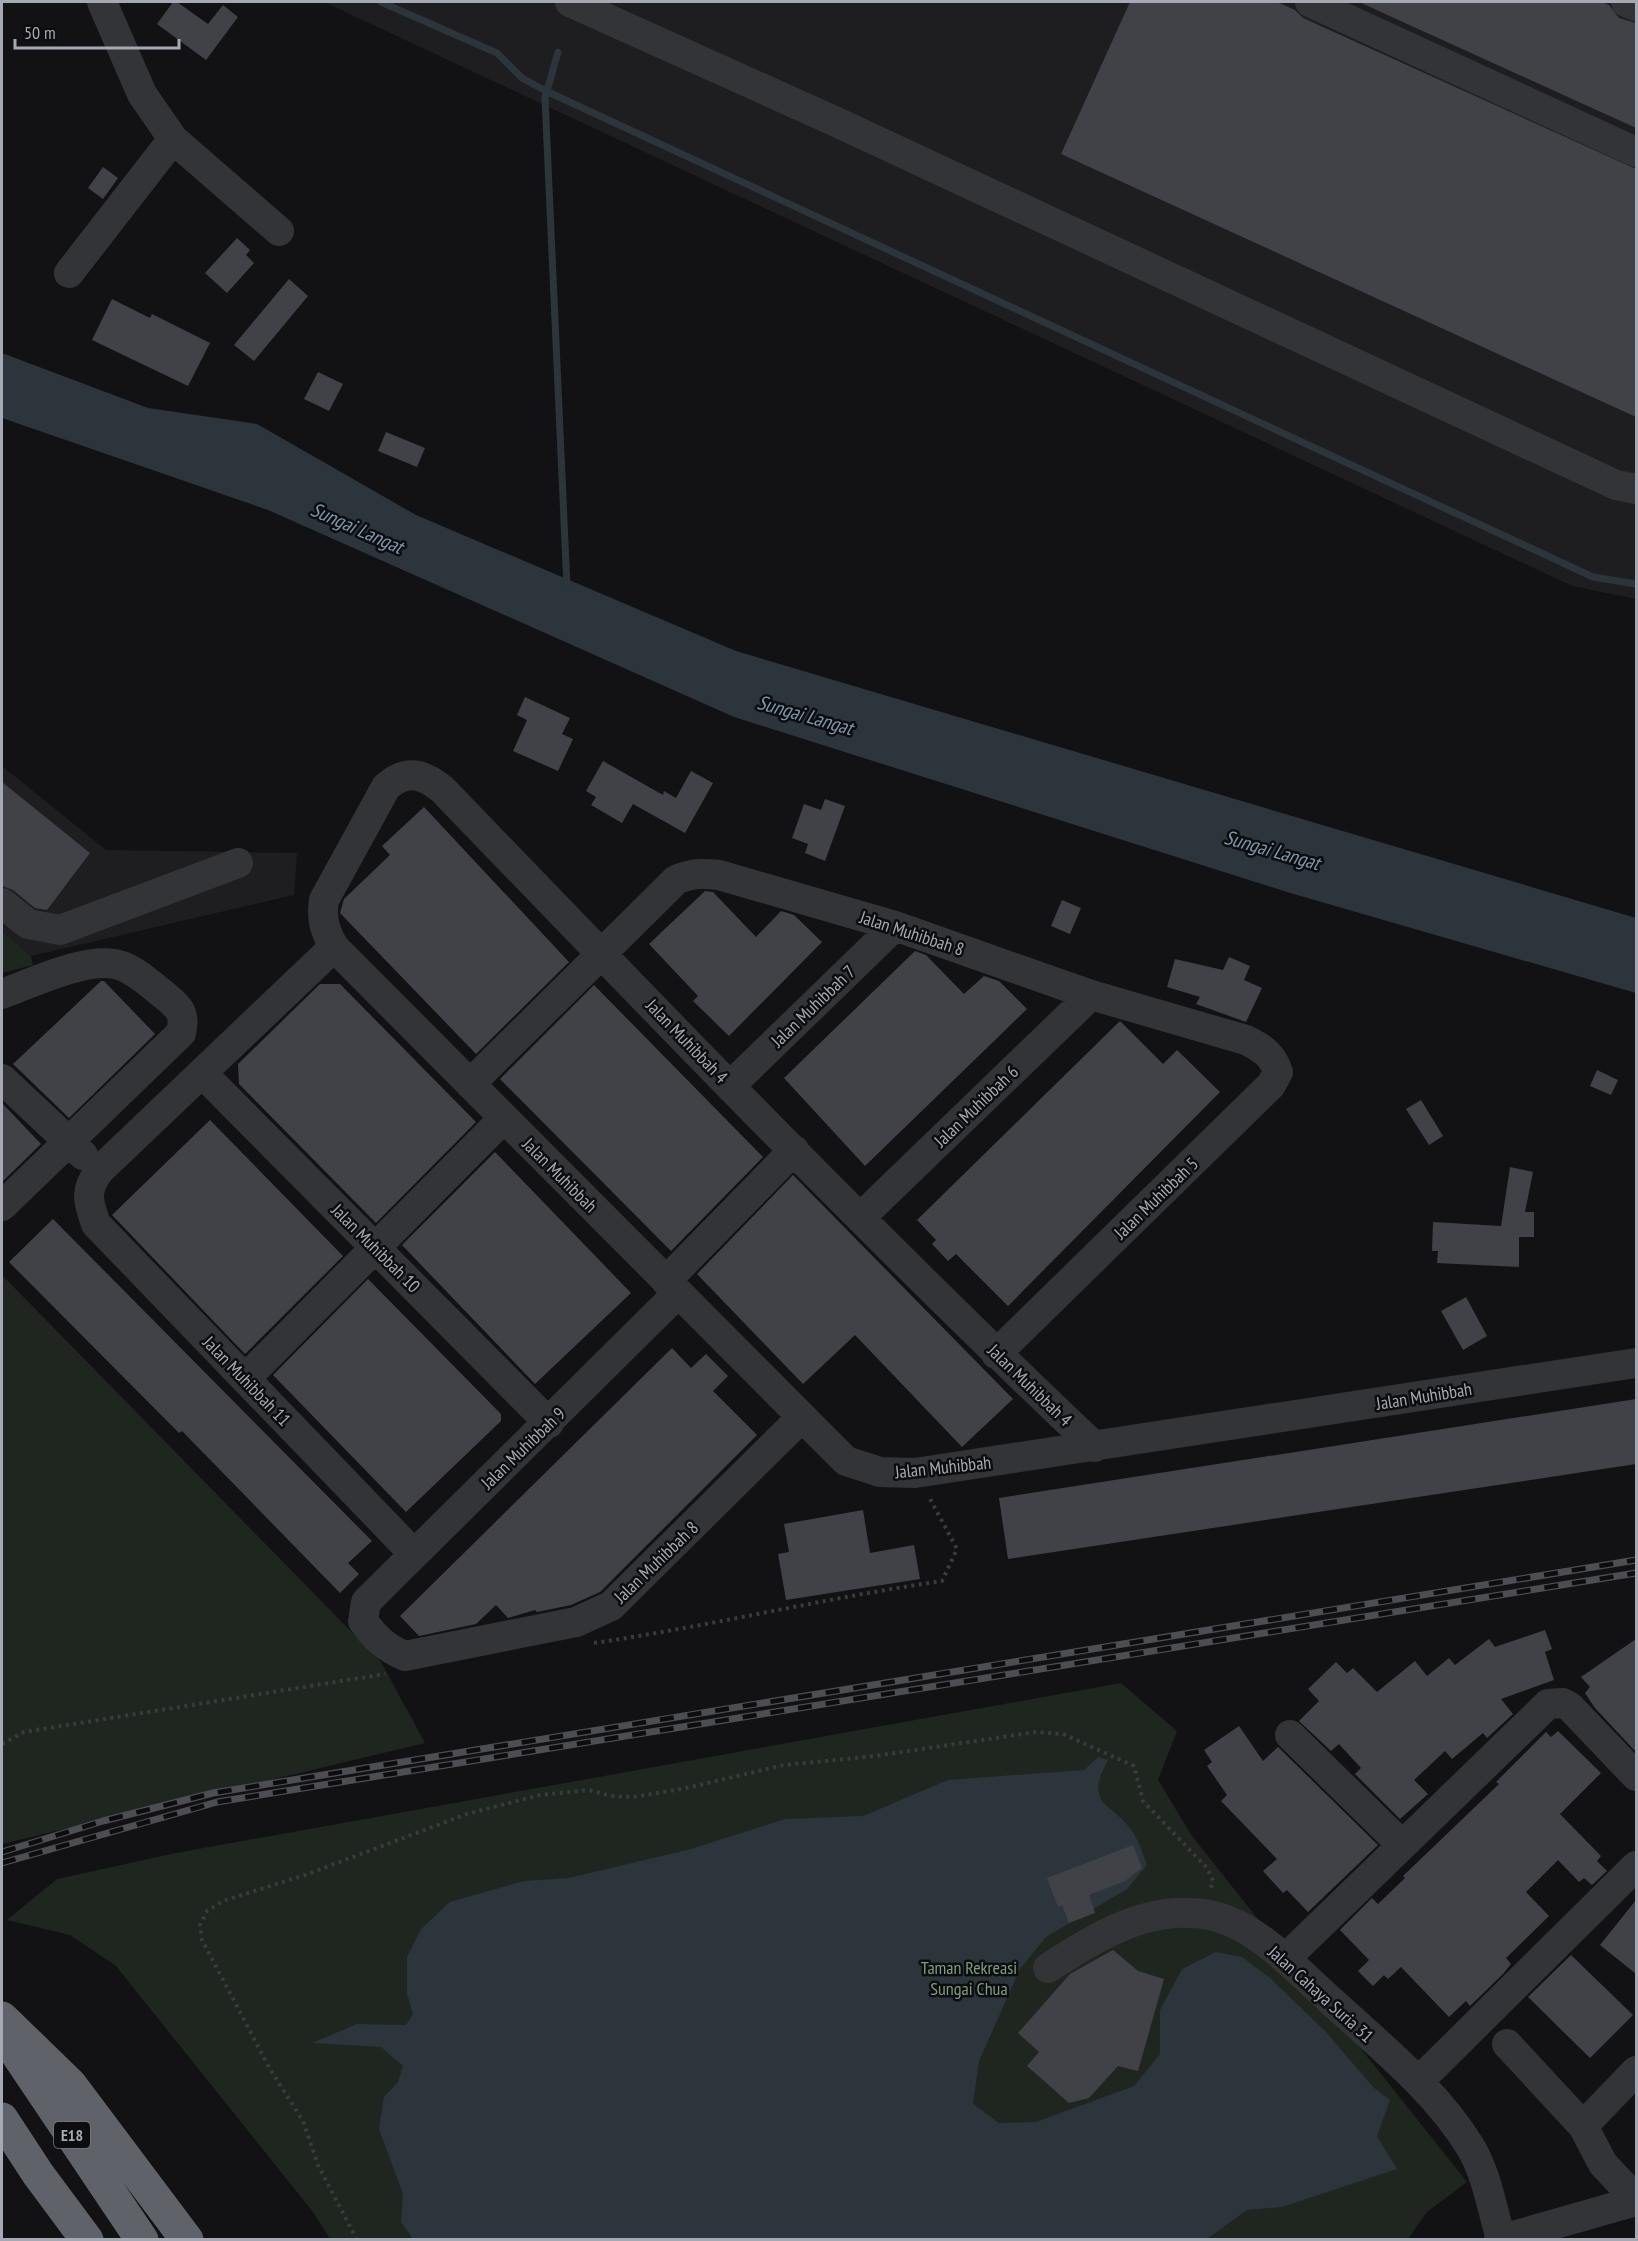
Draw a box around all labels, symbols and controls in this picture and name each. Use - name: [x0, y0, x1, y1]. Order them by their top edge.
- scale bar: [15, 12, 178, 50]
- text: 50 m: [24, 21, 56, 44]
- water label: Sungai Langat: [307, 496, 409, 561]
- water label: Sungai Langat: [754, 689, 858, 742]
- water label: Sungai Langat: [1221, 824, 1325, 877]
- street label: Jalan Muhibbah 8: [856, 905, 967, 961]
- street label: Jalan Muhibbah 7: [765, 960, 860, 1053]
- street label: Jalan Muhibbah 4: [640, 993, 733, 1088]
- street label: Jalan Muhibbah 6: [928, 1060, 1023, 1153]
- street label: Jalan Muhibbah: [517, 1132, 602, 1217]
- street label: Jalan Muhibbah 5: [1108, 1152, 1203, 1245]
- street label: Jalan Muhibbah 10: [326, 1198, 425, 1297]
- street label: Jalan Muhibbah 11: [198, 1330, 296, 1431]
- street label: Jalan Muhibbah 4: [982, 1338, 1077, 1431]
- street label: Jalan Muhibbah: [1374, 1377, 1473, 1415]
- street label: Jalan Muhibbah 9: [475, 1402, 570, 1495]
- street label: Jalan Muhibbah: [893, 1451, 992, 1484]
- street label: Jalan Muhibbah 8: [608, 1516, 703, 1609]
- street label: Jalan Cahaya Suria 31: [1263, 1940, 1379, 2047]
- park label: Taman Rekreasi Sungai Chua: [921, 1956, 1017, 2000]
- road number: E18: [54, 2122, 90, 2148]

